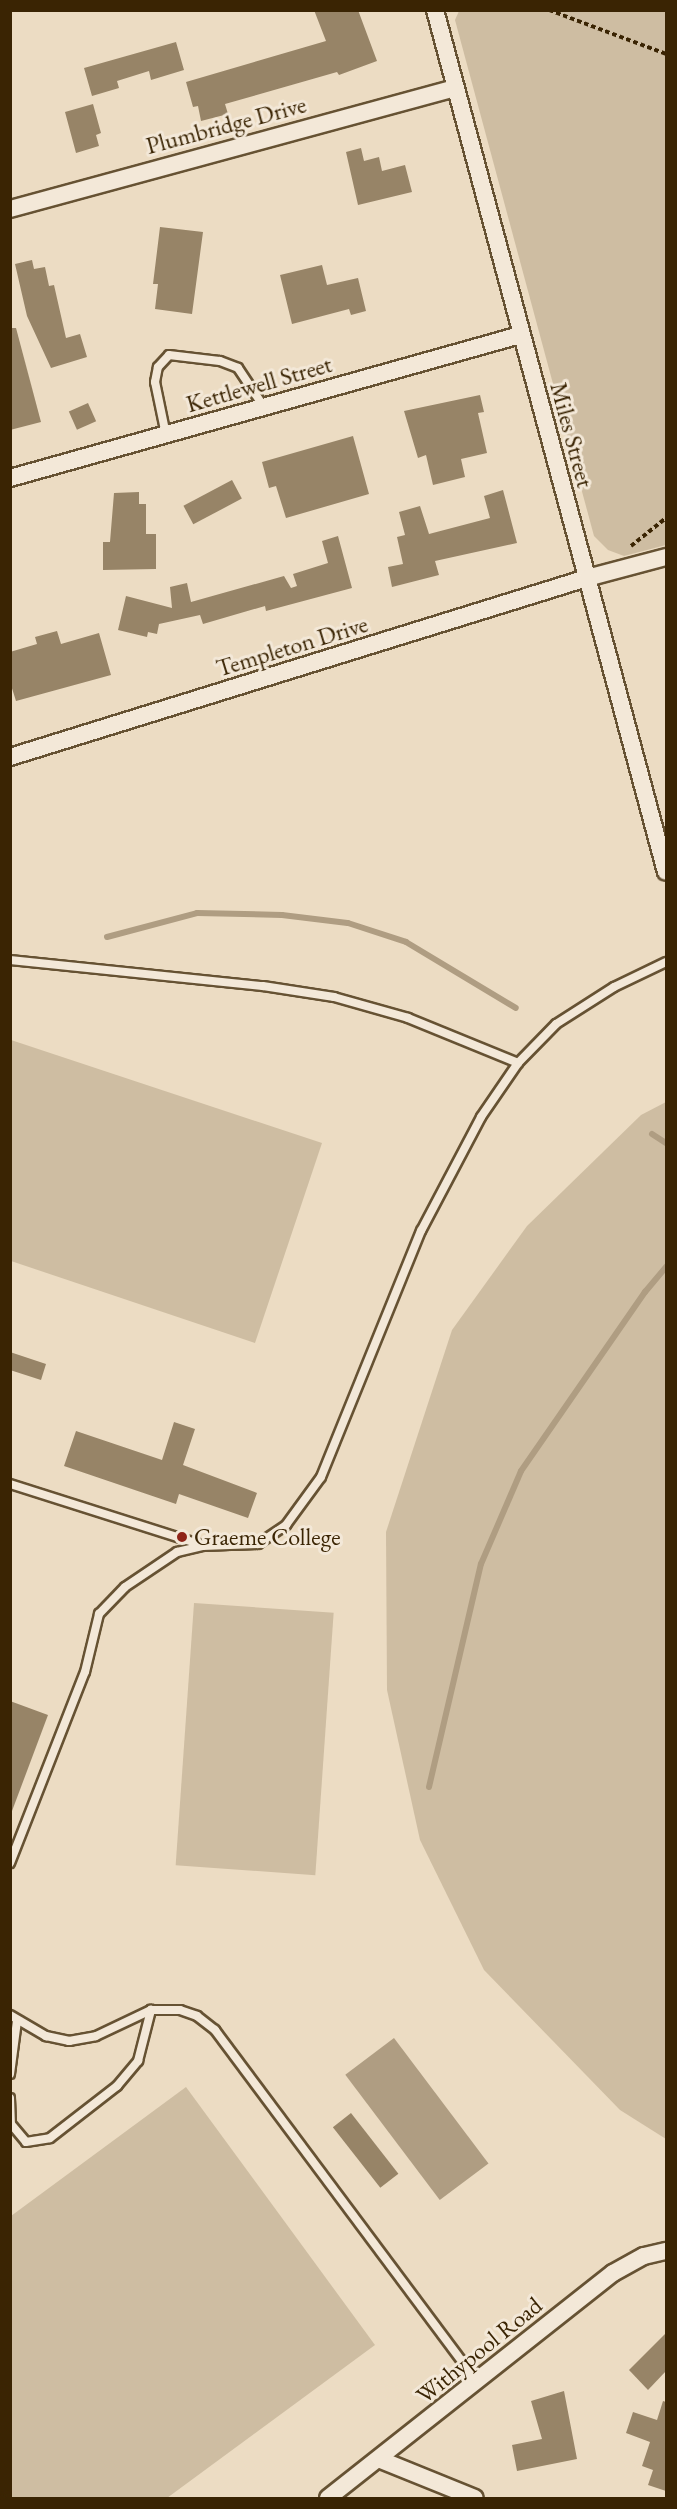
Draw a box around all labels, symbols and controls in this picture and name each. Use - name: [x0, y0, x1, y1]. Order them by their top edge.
- street label: Plumbridge Drive: [143, 90, 309, 160]
- street label: Kettlewell Street: [183, 349, 335, 419]
- street label: Miles Street: [544, 379, 600, 491]
- street label: Templeton Drive: [213, 609, 371, 683]
- place label: Graeme College: [194, 1523, 341, 1551]
- marker: Graeme College: [175, 1530, 189, 1544]
- street label: Withypool Road: [410, 2291, 548, 2409]

